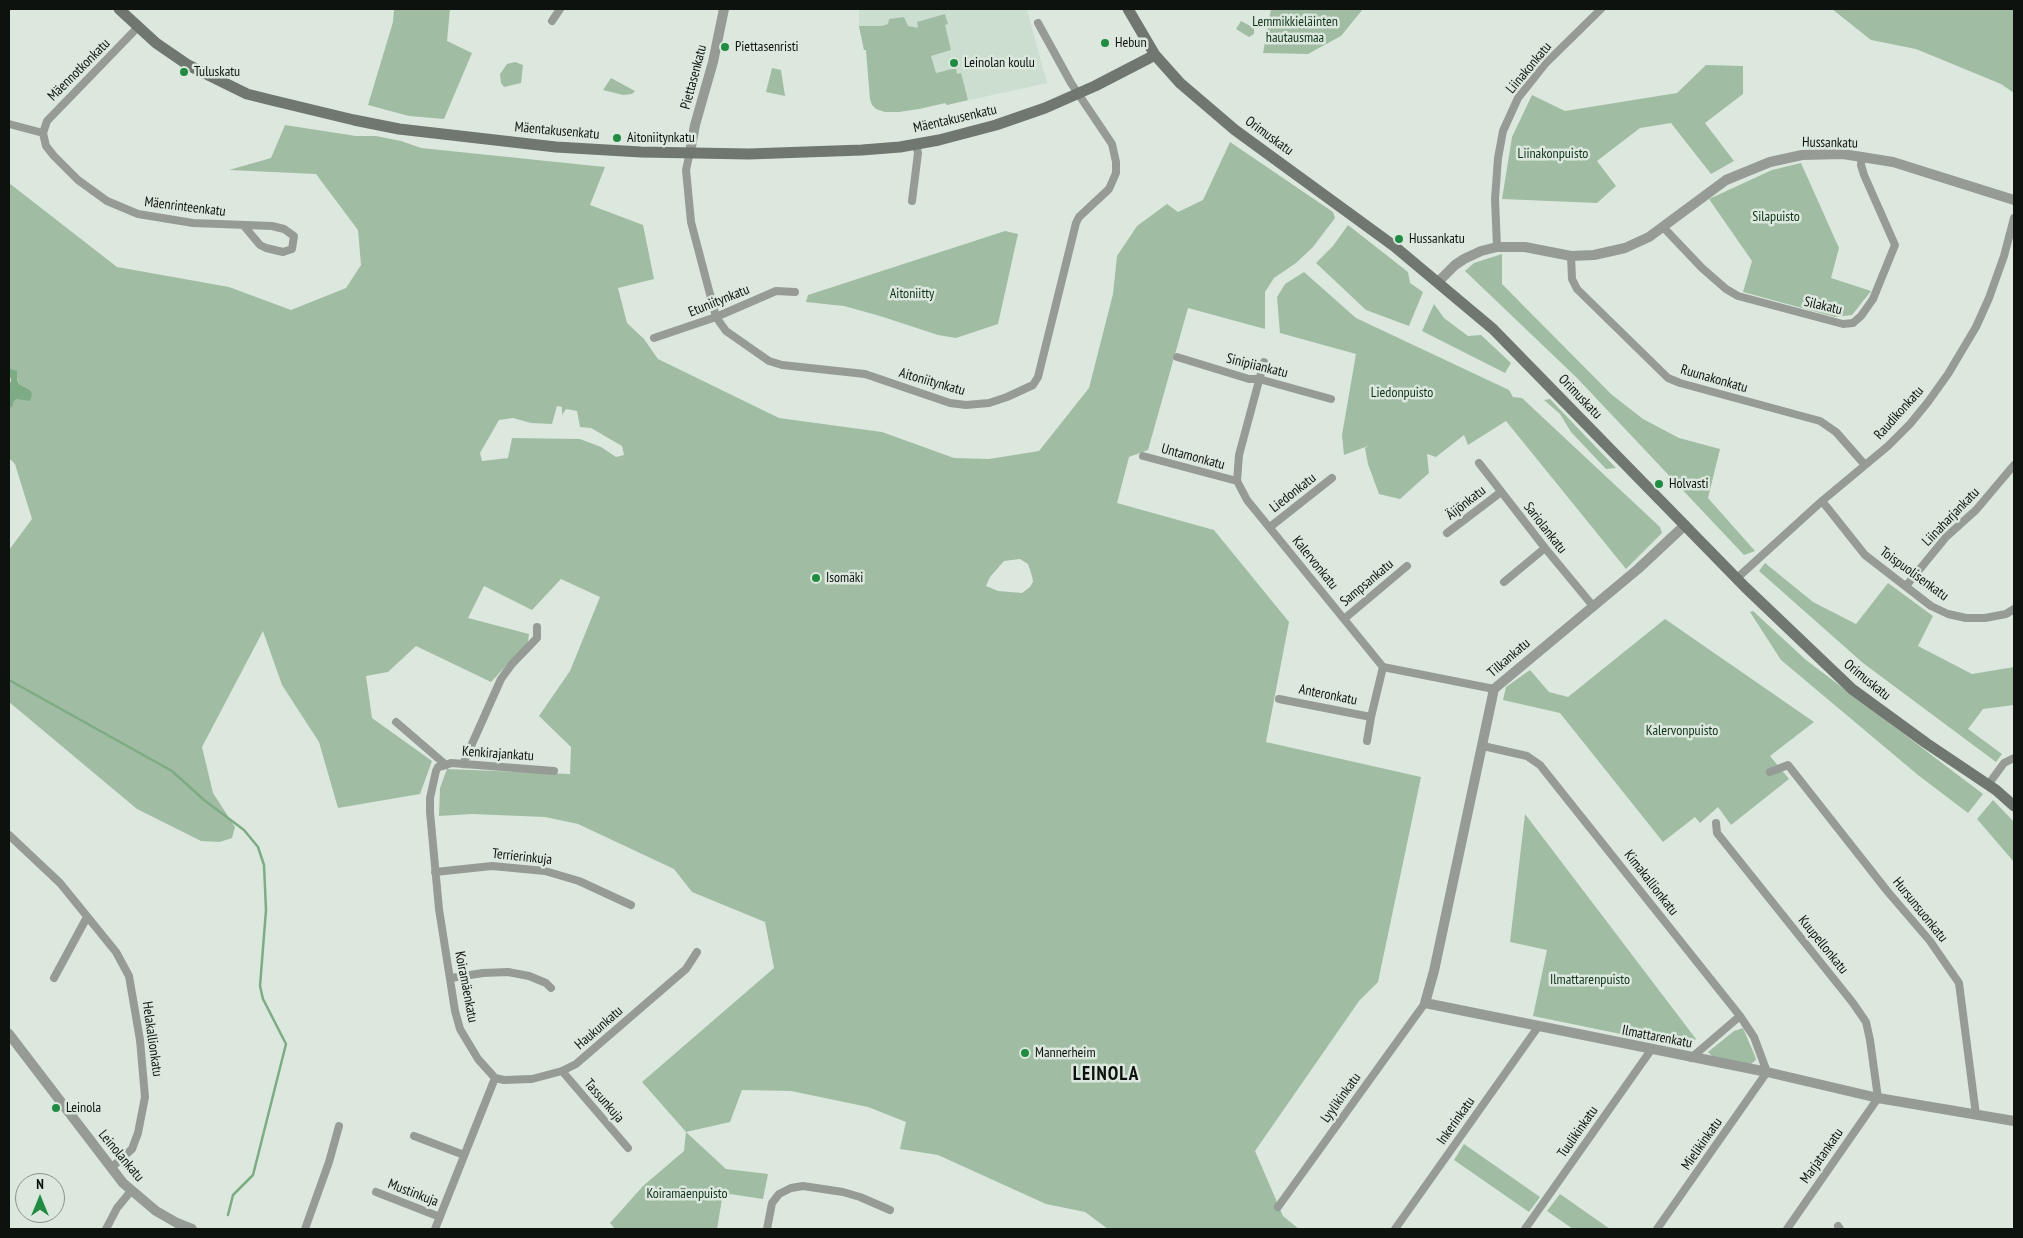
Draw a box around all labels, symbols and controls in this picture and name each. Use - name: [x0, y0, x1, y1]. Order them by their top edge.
- park label: Lemmikkieläinten hautausmaa: [1252, 14, 1338, 46]
- street label: Mäennotkonkatu: [44, 35, 114, 105]
- place label: Hebun: [1115, 35, 1147, 51]
- marker: Hebun: [1099, 37, 1111, 49]
- place label: Piettasenristi: [735, 39, 799, 55]
- street label: Liinakonkatu: [1503, 39, 1555, 97]
- marker: Piettasenristi: [719, 41, 731, 53]
- street label: Piettasenkatu: [677, 43, 711, 111]
- place label: Leinolan koulu: [964, 55, 1035, 71]
- marker: Leinolan koulu: [948, 57, 960, 69]
- place label: Tuluskatu: [194, 64, 240, 80]
- marker: Tuluskatu: [178, 66, 190, 78]
- street label: Mäentakusenkatu: [912, 101, 998, 137]
- street label: Orimuskatu: [1242, 113, 1296, 159]
- street label: Mäentakusenkatu: [514, 119, 600, 143]
- place label: Aitoniitynkatu: [627, 130, 695, 146]
- marker: Aitoniitynkatu: [611, 132, 623, 144]
- street label: Hussankatu: [1802, 134, 1858, 152]
- park label: Liinakonpuisto: [1518, 146, 1588, 162]
- street label: Mäenrinteenkatu: [143, 194, 227, 220]
- park label: Silapuisto: [1752, 209, 1800, 225]
- place label: Hussankatu: [1409, 231, 1465, 247]
- marker: Hussankatu: [1393, 233, 1405, 245]
- street label: Etuniitynkatu: [686, 281, 752, 321]
- park label: Aitoniitty: [890, 286, 934, 302]
- street label: Silakatu: [1802, 293, 1844, 319]
- street label: Sinipiiankatu: [1224, 350, 1290, 382]
- street label: Ruunakonkatu: [1678, 361, 1750, 397]
- street label: Aitoniitynkatu: [897, 365, 967, 399]
- street label: Orimuskatu: [1555, 371, 1605, 423]
- street label: Raudikonkatu: [1871, 383, 1927, 443]
- park label: Liedonpuisto: [1371, 385, 1433, 401]
- street label: Untamonkatu: [1159, 440, 1227, 474]
- street label: Liedonkatu: [1267, 470, 1319, 516]
- place label: Holvasti: [1669, 476, 1708, 492]
- marker: Holvasti: [1653, 478, 1665, 490]
- street label: Äijönkatu: [1443, 482, 1489, 524]
- street label: Liinaharjankatu: [1919, 484, 1983, 550]
- street label: Sariolankatu: [1520, 499, 1570, 557]
- street label: Kalervonkatu: [1288, 533, 1342, 593]
- street label: Toispuolisenkatu: [1876, 543, 1952, 605]
- street label: Sampsankatu: [1337, 556, 1397, 610]
- place label: Isomäki: [826, 570, 863, 586]
- marker: Isomäki: [810, 572, 822, 584]
- street label: Tilkankatu: [1484, 635, 1534, 681]
- street label: Orimuskatu: [1840, 656, 1894, 704]
- street label: Anteronkatu: [1297, 681, 1359, 709]
- park label: Kalervonpuisto: [1646, 723, 1718, 739]
- street label: Kenkirajankatu: [462, 743, 534, 765]
- street label: Terrierinkuja: [491, 845, 553, 869]
- street label: Kimakallionkatu: [1620, 847, 1682, 919]
- street label: Hursunsuonkatu: [1889, 874, 1951, 946]
- street label: Kuupellonkatu: [1794, 912, 1852, 978]
- street label: Koiramäenkatu: [451, 950, 481, 1024]
- park label: Ilmattarenpuisto: [1550, 972, 1630, 988]
- street label: Helakallionkatu: [138, 1000, 166, 1078]
- street label: Haukunkatu: [572, 1003, 626, 1053]
- street label: Ilmattarenkatu: [1620, 1022, 1694, 1052]
- place label: Mannerheim: [1035, 1045, 1096, 1061]
- marker: Mannerheim: [1019, 1047, 1031, 1059]
- district label: LEINOLA: [1072, 1064, 1140, 1086]
- street label: Lyylikinkatu: [1317, 1070, 1365, 1126]
- street label: Tassunkuja: [580, 1076, 628, 1126]
- street label: Inkerinkatu: [1434, 1094, 1478, 1148]
- place label: Leinola: [66, 1100, 101, 1116]
- marker: Leinola: [50, 1102, 62, 1114]
- street label: Tuulikinkatu: [1554, 1103, 1602, 1161]
- street label: Mielikinkatu: [1678, 1115, 1726, 1173]
- street label: Marjatankatu: [1797, 1125, 1847, 1187]
- street label: Leinolankatu: [95, 1127, 147, 1185]
- north arrow: [15, 1173, 65, 1223]
- text: N: [36, 1175, 44, 1193]
- street label: Mustinkuja: [385, 1176, 441, 1210]
- park label: Koiramäenpuisto: [646, 1186, 728, 1202]

